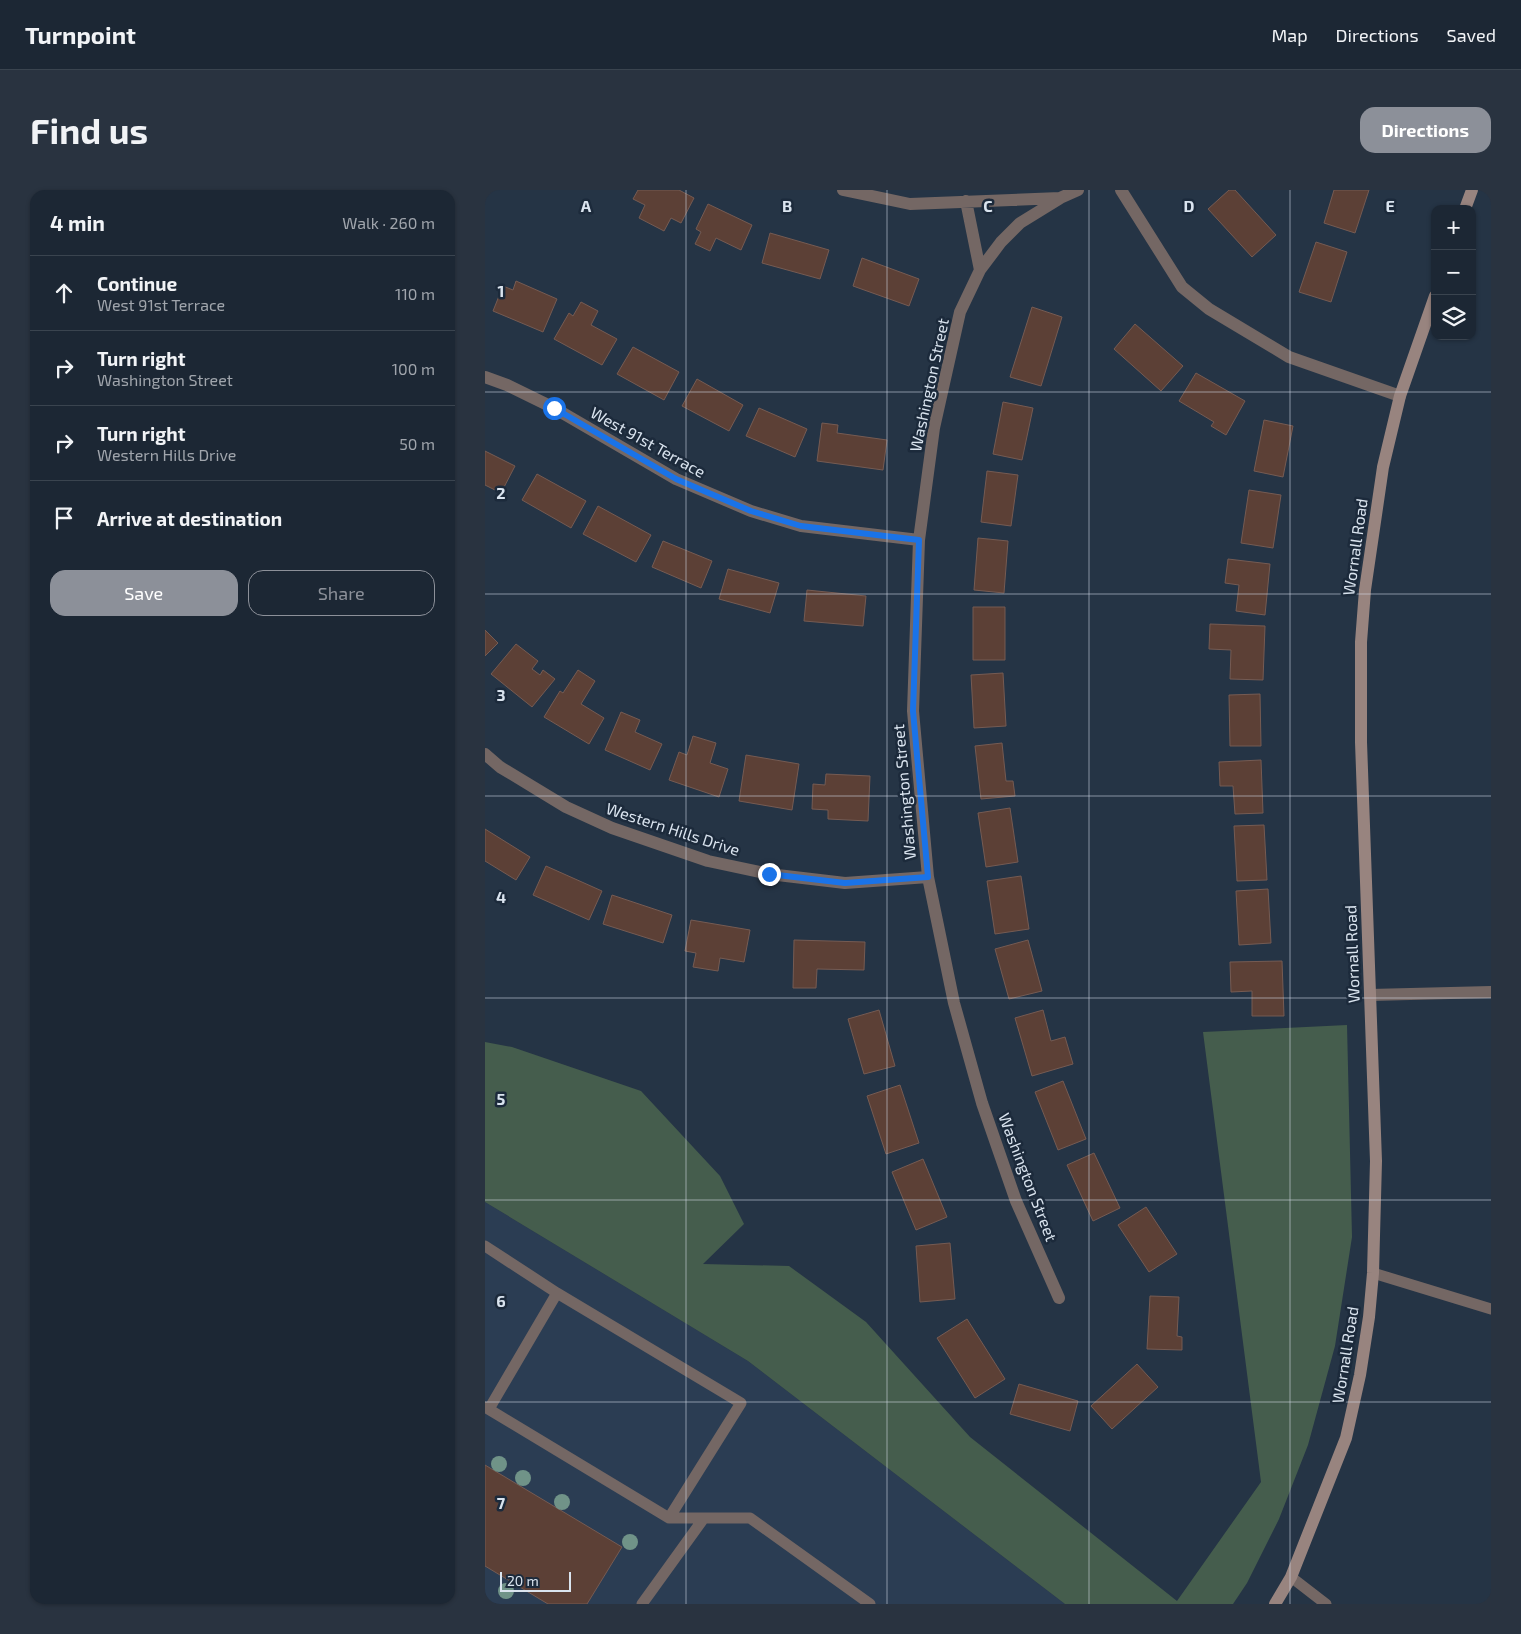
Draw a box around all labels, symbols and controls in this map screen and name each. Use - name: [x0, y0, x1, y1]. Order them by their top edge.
- text: Turnpoint: [25, 20, 136, 49]
- text: Map: [1271, 24, 1308, 46]
- text: Directions: [1336, 24, 1419, 46]
- text: Saved: [1447, 24, 1496, 46]
- button: Directions: [1360, 107, 1491, 153]
- text: Find us: [30, 109, 148, 151]
- text: A: [581, 196, 592, 215]
- text: B: [782, 196, 792, 215]
- text: C: [983, 196, 993, 215]
- text: D: [1184, 196, 1195, 215]
- text: E: [1385, 196, 1395, 215]
- map controls: [1431, 205, 1476, 340]
- button: +: [1431, 205, 1476, 250]
- text: 4 min: [50, 210, 105, 235]
- text: Walk · 260 m: [342, 213, 435, 232]
- button: −: [1431, 250, 1476, 295]
- text: Continue: [97, 272, 177, 295]
- icon: ahead: [50, 279, 78, 307]
- text: 1: [498, 281, 504, 300]
- text: 110 m: [395, 284, 435, 303]
- text: West 91st Terrace: [97, 295, 225, 314]
- button: layers: [1431, 295, 1476, 340]
- street label: Washington Street: [905, 316, 952, 453]
- text: Turn right: [97, 347, 185, 370]
- icon: right: [50, 354, 78, 382]
- text: 100 m: [392, 359, 435, 378]
- text: Washington Street: [97, 370, 233, 389]
- route start: [543, 397, 566, 420]
- street label: West 91st Terrace: [588, 402, 709, 481]
- text: Turn right: [97, 422, 185, 445]
- icon: right: [50, 429, 78, 457]
- text: 50 m: [399, 434, 435, 453]
- text: Western Hills Drive: [97, 445, 236, 464]
- text: 2: [496, 483, 506, 502]
- street label: Wornall Road: [1338, 497, 1371, 597]
- icon: arrive: [50, 504, 78, 532]
- text: Arrive at destination: [97, 507, 282, 530]
- button: Save: [50, 570, 238, 616]
- button: Share: [248, 570, 435, 616]
- text: 3: [496, 685, 506, 704]
- street label: Washington Street: [888, 724, 919, 861]
- street label: Western Hills Drive: [604, 798, 742, 859]
- route end: [758, 863, 781, 886]
- text: 4: [496, 887, 506, 906]
- street label: Wornall Road: [1340, 905, 1363, 1003]
- text: 5: [497, 1089, 506, 1108]
- street label: Washington Street: [995, 1110, 1062, 1244]
- text: 6: [496, 1291, 506, 1310]
- street label: Wornall Road: [1327, 1305, 1362, 1405]
- text: 7: [497, 1493, 506, 1512]
- scale bar: [500, 1569, 571, 1592]
- text: 20 m: [507, 1572, 539, 1589]

